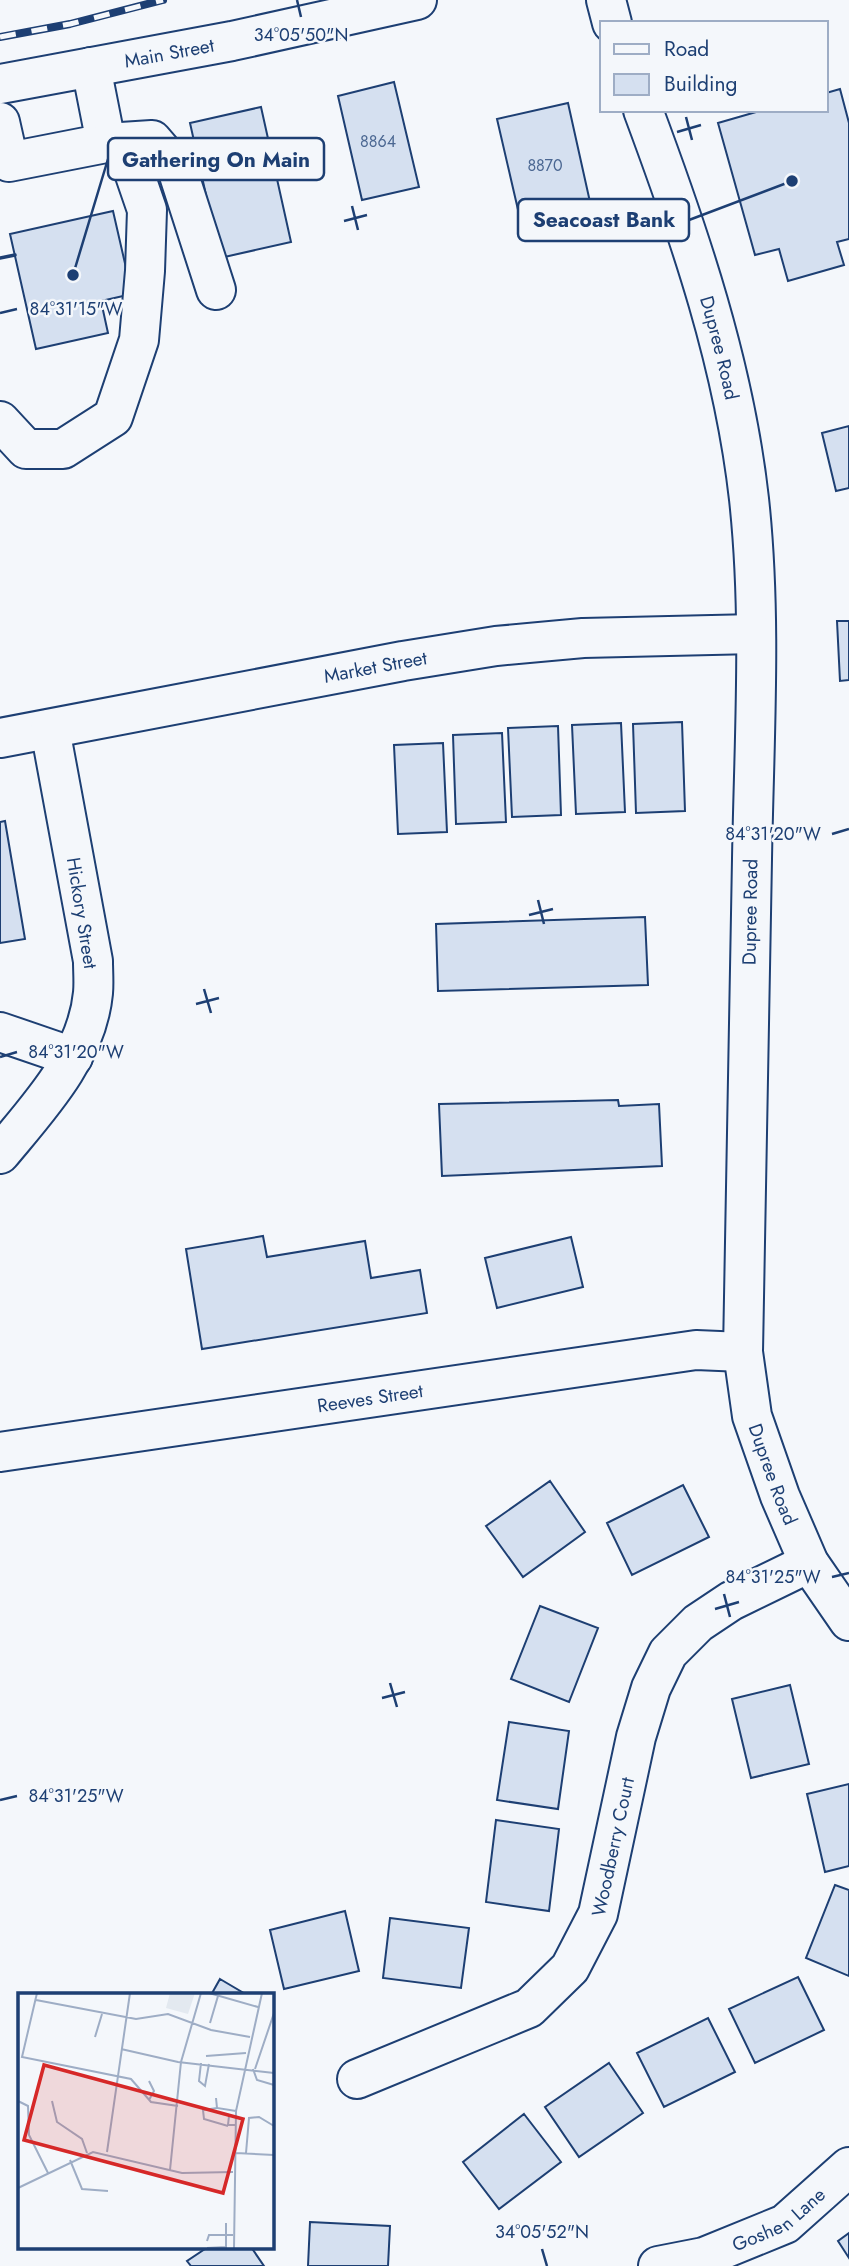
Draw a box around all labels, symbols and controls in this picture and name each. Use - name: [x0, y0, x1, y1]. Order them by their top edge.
- legend: [600, 21, 828, 112]
- text: 34°05'50"N: [254, 22, 348, 48]
- street label: Main Street: [122, 31, 217, 74]
- text: Road: [664, 34, 709, 64]
- text: Building: [664, 69, 737, 99]
- house number: 8864: [360, 130, 396, 153]
- callout: Gathering On Main: [108, 138, 324, 180]
- text: Gathering On Main: [122, 145, 310, 175]
- house number: 8870: [527, 154, 563, 177]
- callout: Seacoast Bank: [518, 199, 689, 241]
- text: Seacoast Bank: [533, 205, 675, 235]
- street label: Dupree Road: [694, 293, 746, 402]
- text: 84°31'15"W: [30, 296, 123, 322]
- street label: Market Street: [321, 644, 429, 689]
- text: 84°31'20"W: [725, 821, 821, 847]
- street label: Hickory Street: [60, 855, 104, 971]
- street label: Dupree Road: [736, 859, 764, 965]
- text: 84°31'20"W: [28, 1039, 124, 1065]
- street label: Reeves Street: [315, 1377, 425, 1419]
- street label: Dupree Road: [742, 1420, 804, 1529]
- text: 84°31'25"W: [726, 1564, 821, 1590]
- street label: Woodberry Court: [584, 1774, 641, 1919]
- text: 84°31'25"W: [29, 1783, 124, 1809]
- inset map: [18, 1993, 273, 2248]
- street label: Goshen Lane: [728, 2181, 831, 2258]
- text: 34°05'52"N: [495, 2219, 589, 2245]

